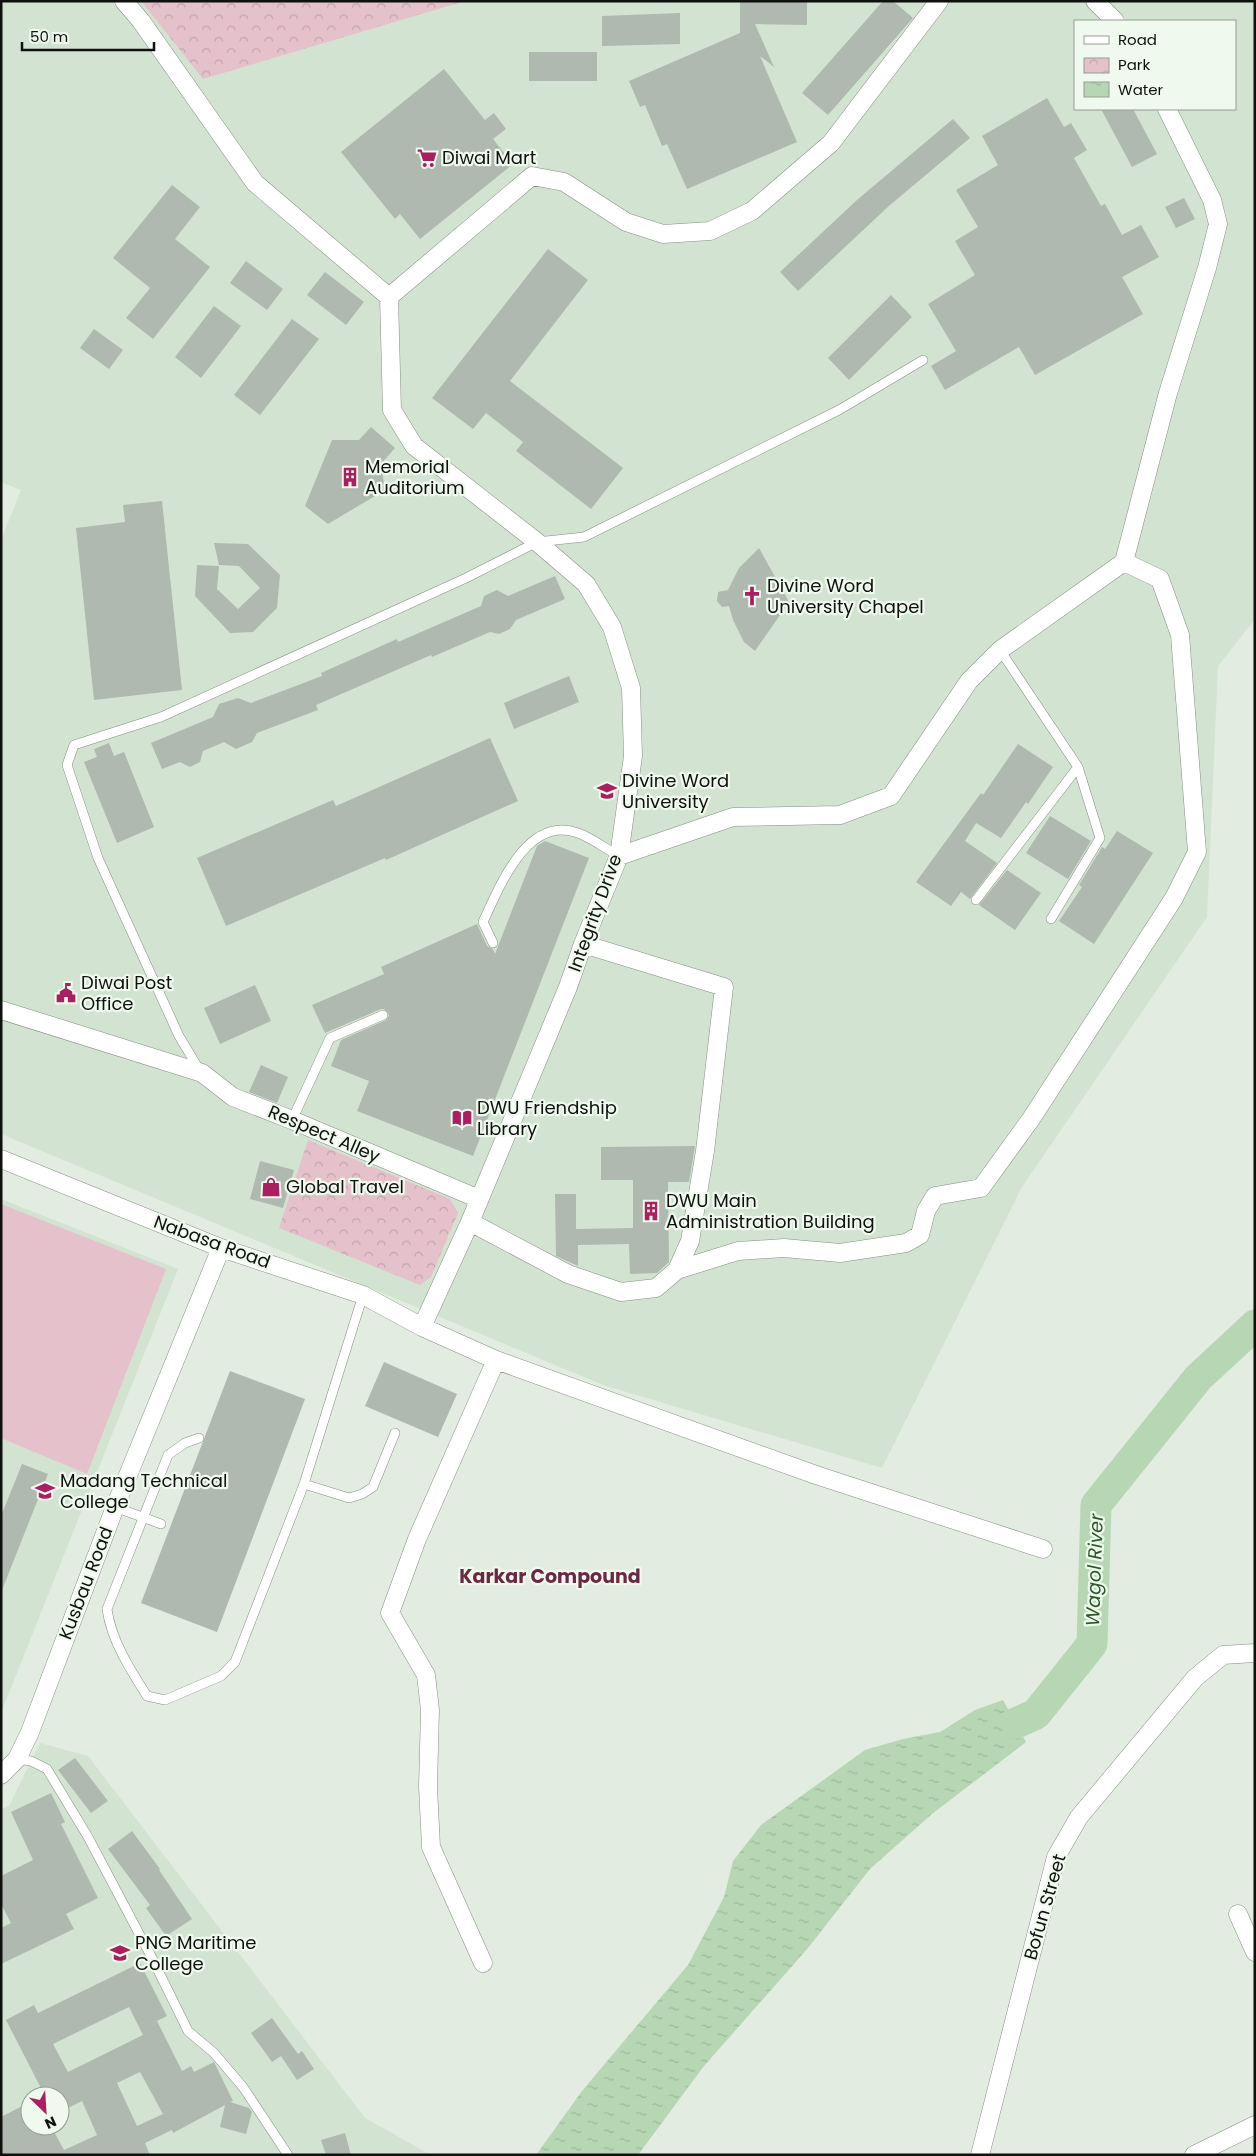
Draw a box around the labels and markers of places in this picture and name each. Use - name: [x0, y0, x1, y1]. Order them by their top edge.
- place label: Diwai Mart: [442, 145, 536, 170]
- supermarket icon: Diwai Mart: [416, 147, 438, 169]
- place label: Memorial Auditorium: [365, 454, 465, 500]
- building icon: Memorial Auditorium: [339, 466, 361, 488]
- place label: Divine Word University Chapel: [767, 573, 924, 619]
- church icon: Divine Word University Chapel: [741, 585, 763, 607]
- place label: Divine Word University: [622, 768, 729, 814]
- school or university icon: Divine Word University: [596, 780, 618, 802]
- place label: Diwai Post Office: [81, 970, 172, 1016]
- public building icon: Diwai Post Office: [55, 982, 77, 1004]
- place label: DWU Friendship Library: [477, 1095, 617, 1141]
- library icon: DWU Friendship Library: [451, 1107, 473, 1129]
- place label: Global Travel: [286, 1174, 404, 1199]
- shop icon: Global Travel: [260, 1176, 282, 1198]
- place label: DWU Main Administration Building: [666, 1188, 875, 1234]
- building icon: DWU Main Administration Building: [640, 1200, 662, 1222]
- place label: Madang Technical College: [60, 1468, 227, 1514]
- school or university icon: Madang Technical College: [34, 1480, 56, 1502]
- place label: PNG Maritime College: [135, 1930, 256, 1976]
- school or university icon: PNG Maritime College: [109, 1942, 131, 1964]

